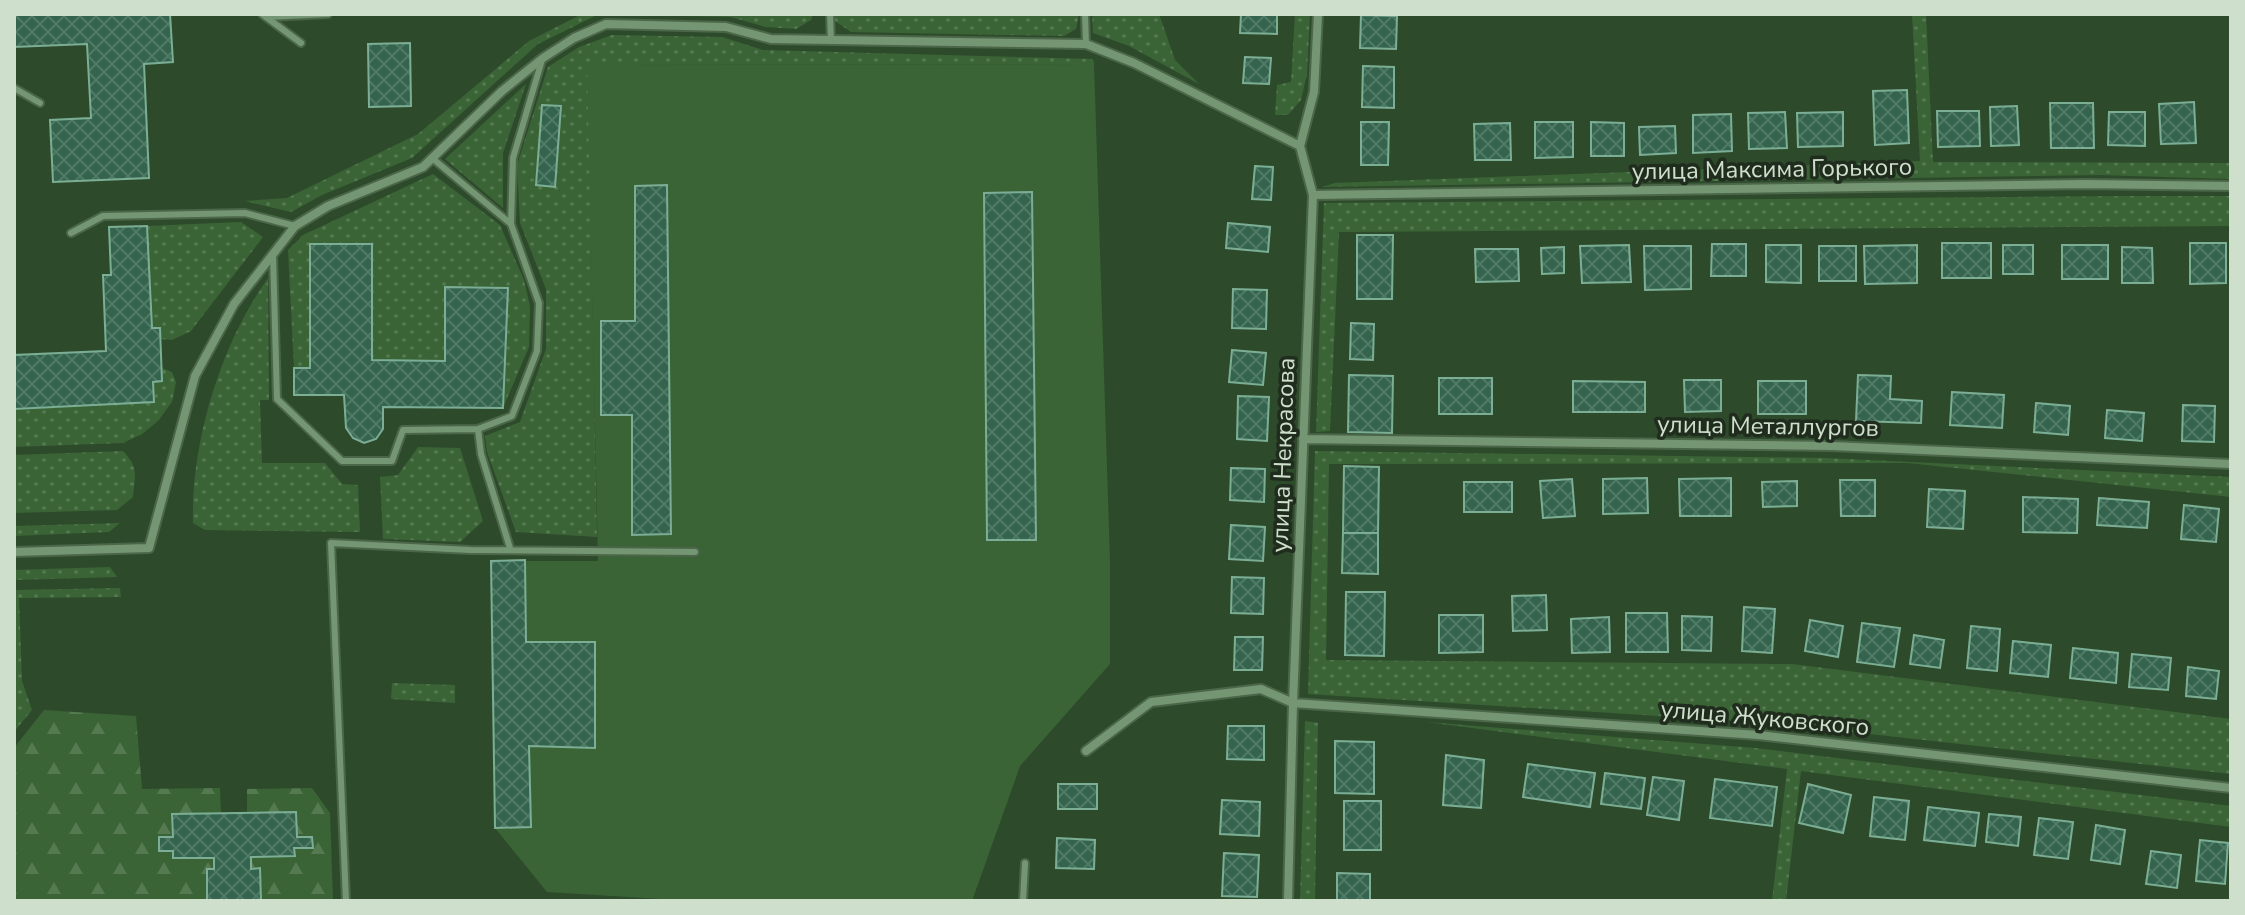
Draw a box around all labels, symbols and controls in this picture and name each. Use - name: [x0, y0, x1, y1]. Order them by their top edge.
- street label: улица Максима Горького: [1631, 151, 1913, 187]
- street label: улица Некрасова: [1264, 357, 1302, 553]
- street label: улица Металлургов: [1657, 408, 1879, 444]
- street label: улица Жуковского: [1659, 693, 1871, 743]

